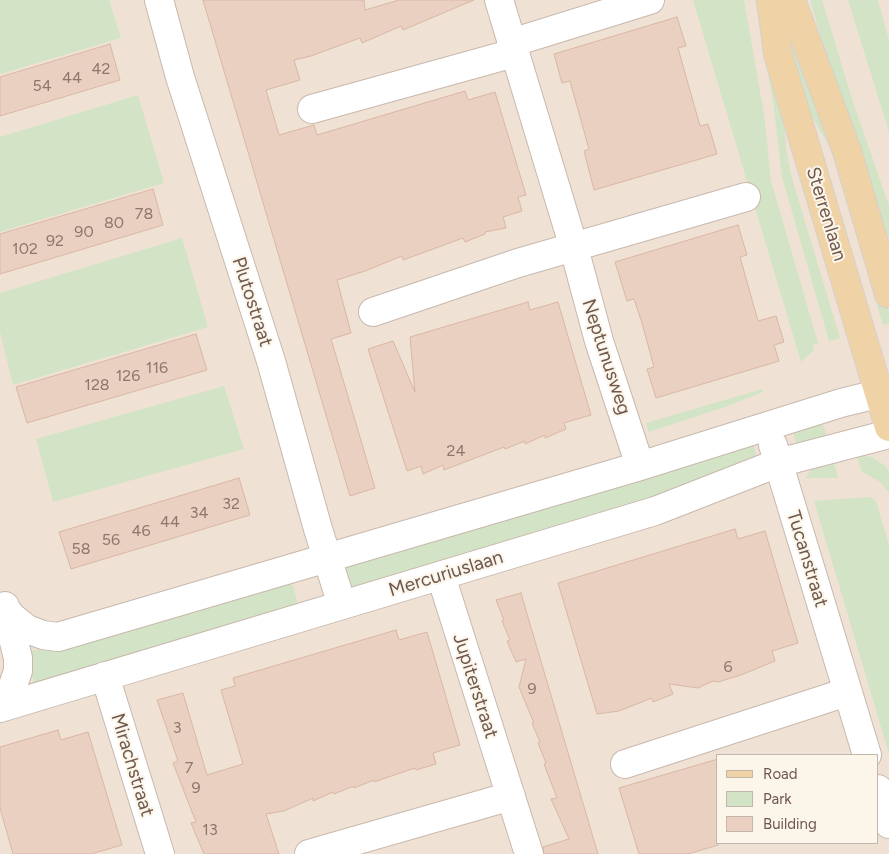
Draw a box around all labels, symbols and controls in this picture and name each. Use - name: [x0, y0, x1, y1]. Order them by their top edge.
- house number: 42: [92, 59, 110, 79]
- house number: 44: [62, 68, 82, 88]
- house number: 54: [32, 76, 52, 96]
- street label: Sterrenlaan: [801, 164, 851, 264]
- house number: 78: [135, 204, 153, 224]
- house number: 80: [104, 213, 124, 233]
- house number: 90: [74, 222, 94, 242]
- house number: 92: [46, 231, 64, 251]
- house number: 102: [12, 239, 38, 259]
- street label: Plutostraat: [227, 254, 277, 350]
- street label: Neptunusweg: [577, 296, 635, 418]
- house number: 116: [146, 358, 168, 378]
- house number: 126: [116, 366, 140, 386]
- house number: 128: [84, 375, 110, 395]
- house number: 24: [447, 441, 465, 461]
- house number: 32: [222, 494, 240, 514]
- house number: 34: [190, 503, 208, 523]
- street label: Tucanstraat: [782, 508, 832, 610]
- house number: 44: [160, 512, 180, 532]
- house number: 46: [132, 521, 150, 541]
- house number: 56: [102, 530, 120, 550]
- house number: 58: [71, 539, 91, 559]
- street label: Mercuriuslaan: [386, 546, 506, 602]
- street label: Jupiterstraat: [447, 631, 503, 741]
- house number: 6: [723, 657, 733, 677]
- house number: 9: [527, 679, 537, 699]
- street label: Mirachstraat: [106, 711, 158, 819]
- house number: 3: [173, 718, 181, 738]
- legend: [716, 754, 879, 844]
- house number: 7: [185, 758, 193, 778]
- text: Road: [763, 765, 798, 783]
- house number: 9: [191, 778, 201, 798]
- text: Park: [763, 790, 792, 808]
- text: Building: [763, 815, 817, 833]
- house number: 13: [202, 820, 218, 840]

